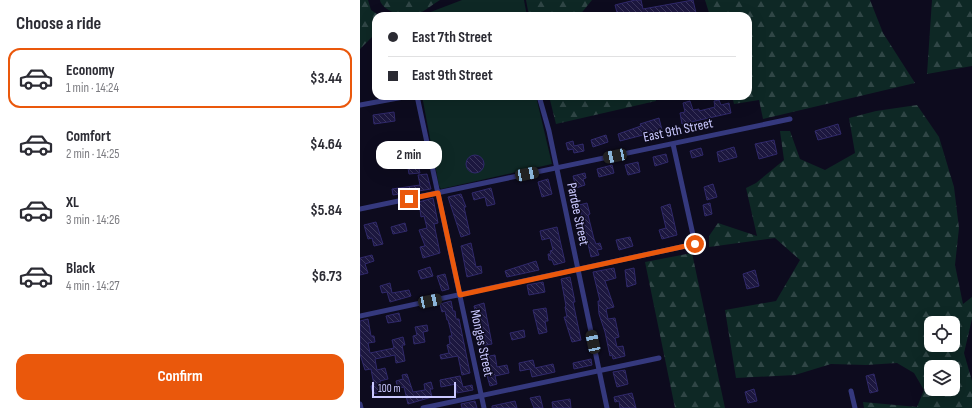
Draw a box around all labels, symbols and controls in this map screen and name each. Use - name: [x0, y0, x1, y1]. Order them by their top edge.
- text: Choose a ride: [16, 13, 101, 34]
- text: East 7th Street: [412, 28, 492, 47]
- icon: car: [18, 60, 54, 96]
- text: Economy: [66, 61, 115, 80]
- text: East 9th Street: [412, 66, 493, 85]
- text: $3.44: [310, 69, 342, 88]
- text: 1 min · 14:24: [66, 80, 119, 96]
- street label: East 9th Street: [642, 114, 714, 146]
- icon: car: [18, 126, 54, 162]
- text: Comfort: [66, 127, 111, 146]
- text: $4.64: [310, 135, 342, 154]
- callout: 2 min: [376, 141, 442, 169]
- text: 2 min · 14:25: [66, 146, 119, 162]
- text: 2 min: [397, 147, 421, 163]
- car: [602, 148, 628, 164]
- car: [514, 166, 540, 182]
- street label: Pardee Street: [563, 181, 593, 247]
- route end: [400, 190, 418, 208]
- icon: car: [18, 192, 54, 228]
- text: XL: [66, 193, 79, 212]
- text: $5.84: [310, 201, 342, 220]
- text: 3 min · 14:26: [66, 212, 120, 228]
- route start: [686, 235, 704, 253]
- icon: car: [18, 258, 54, 294]
- text: Black: [66, 259, 95, 278]
- text: $6.73: [311, 267, 342, 286]
- text: 4 min · 14:27: [66, 278, 120, 294]
- car: [417, 293, 443, 309]
- street label: Monges Street: [467, 308, 497, 378]
- map controls: [924, 316, 960, 396]
- button: locate: [924, 316, 960, 352]
- car: [585, 329, 601, 355]
- button: Confirm: [16, 354, 344, 400]
- button: layers: [924, 360, 960, 396]
- scale bar: [372, 380, 456, 399]
- text: 100 m: [378, 382, 400, 395]

